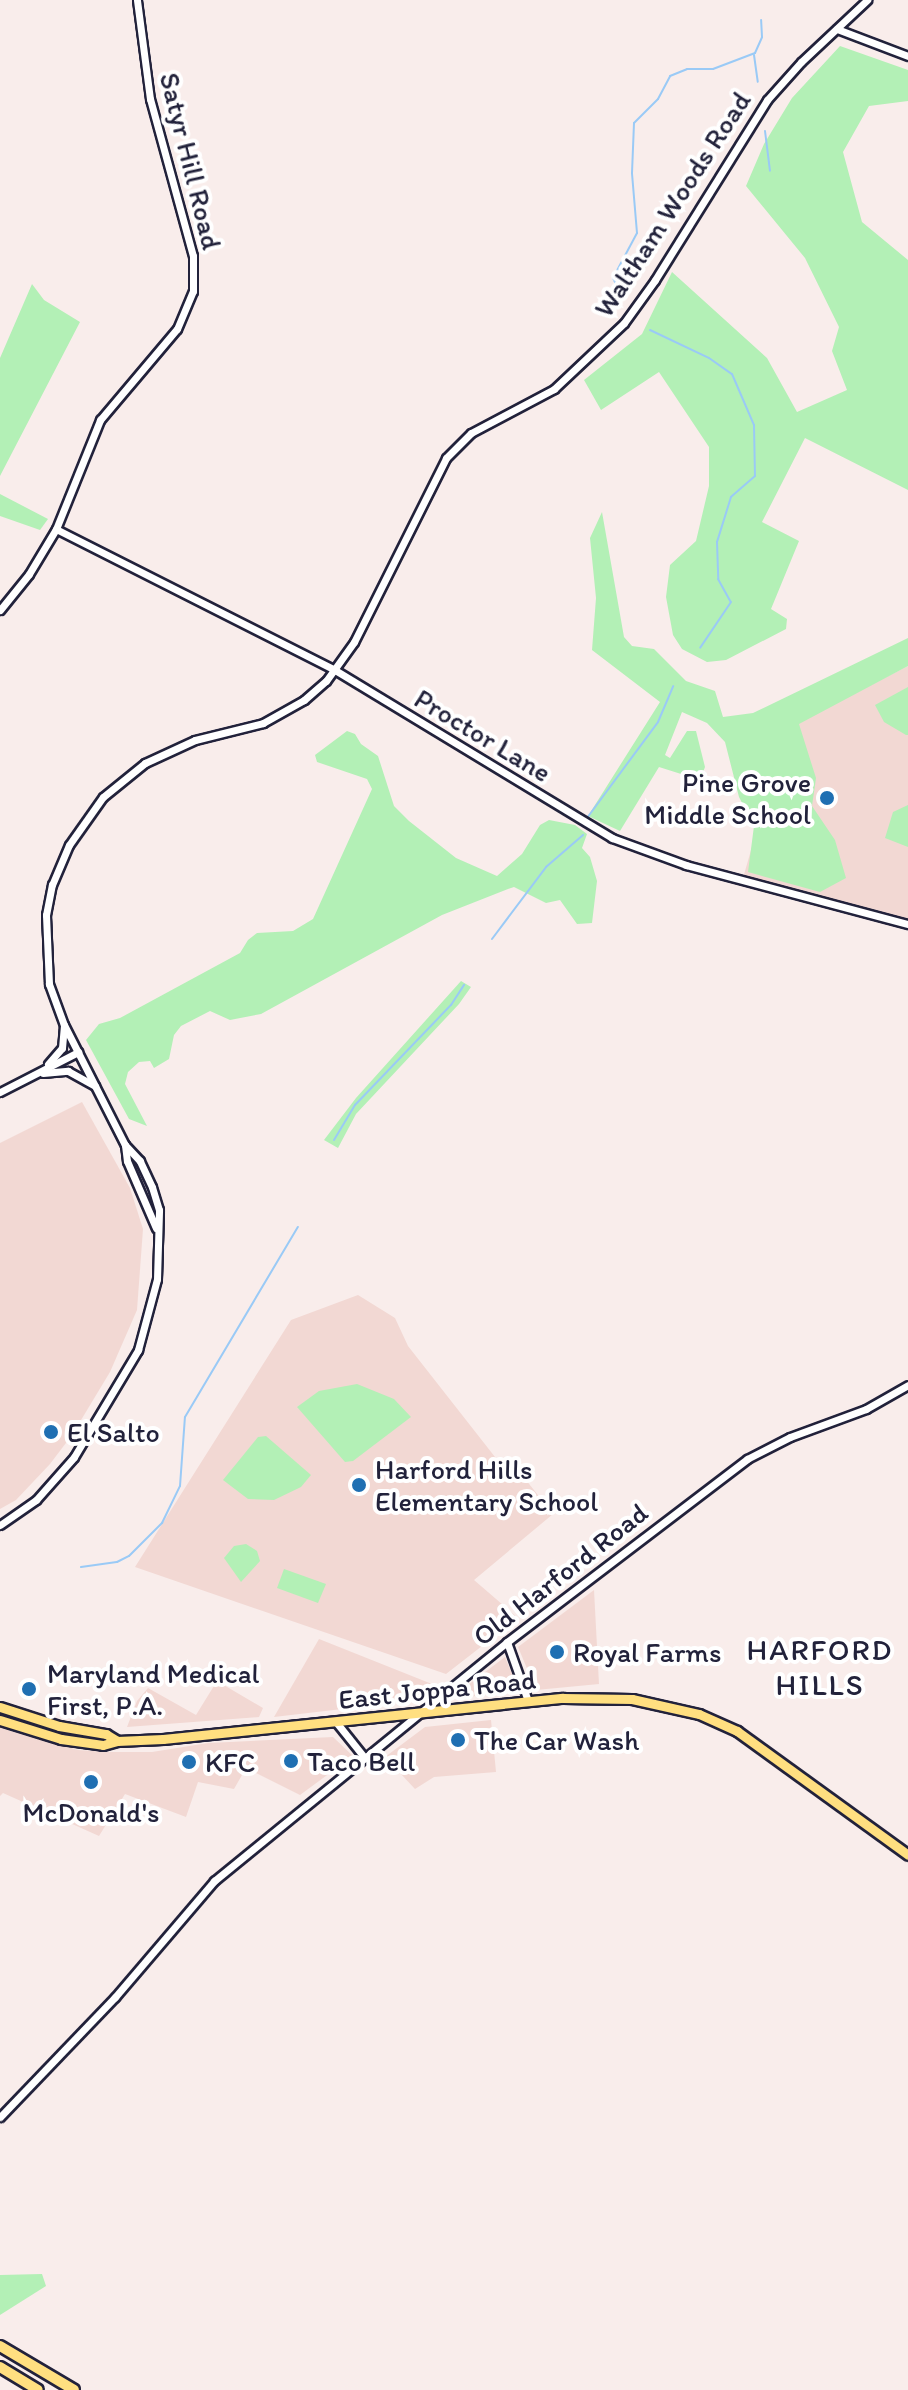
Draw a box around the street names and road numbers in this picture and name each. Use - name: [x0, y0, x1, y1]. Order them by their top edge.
- street label: Satyr Hill Road: [153, 69, 229, 253]
- street label: Waltham Woods Road: [587, 86, 757, 322]
- street label: Proctor Lane: [408, 681, 558, 789]
- street label: Old Harford Road: [466, 1495, 654, 1653]
- street label: East Joppa Road: [338, 1662, 536, 1716]

